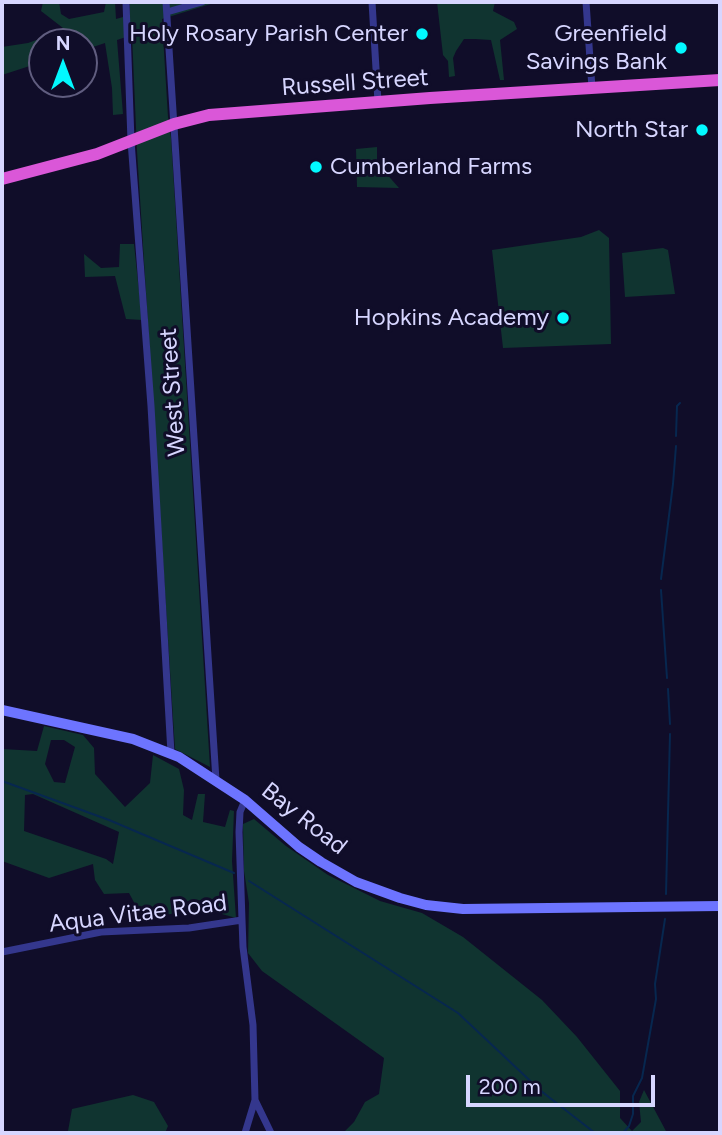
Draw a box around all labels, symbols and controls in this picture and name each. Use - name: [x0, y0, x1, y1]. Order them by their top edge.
- place label: Holy Rosary Parish Center: [129, 20, 408, 48]
- place label: Greenfield Savings Bank: [526, 20, 667, 76]
- marker: Holy Rosary Parish Center: [414, 26, 430, 42]
- north arrow: [28, 28, 98, 98]
- text: N: [56, 32, 70, 55]
- marker: Greenfield Savings Bank: [673, 40, 689, 56]
- street label: Russell Street: [280, 63, 430, 103]
- place label: North Star: [575, 116, 688, 144]
- marker: North Star: [694, 122, 710, 138]
- place label: Cumberland Farms: [330, 153, 532, 181]
- marker: Cumberland Farms: [308, 159, 324, 175]
- place label: Hopkins Academy: [354, 304, 549, 332]
- marker: Hopkins Academy: [555, 310, 571, 326]
- street label: West Street: [154, 327, 192, 457]
- street label: Bay Road: [256, 777, 352, 861]
- street label: Aqua Vitae Road: [47, 889, 229, 939]
- scale bar: [470, 1062, 659, 1106]
- text: 200 m: [479, 1074, 541, 1099]

